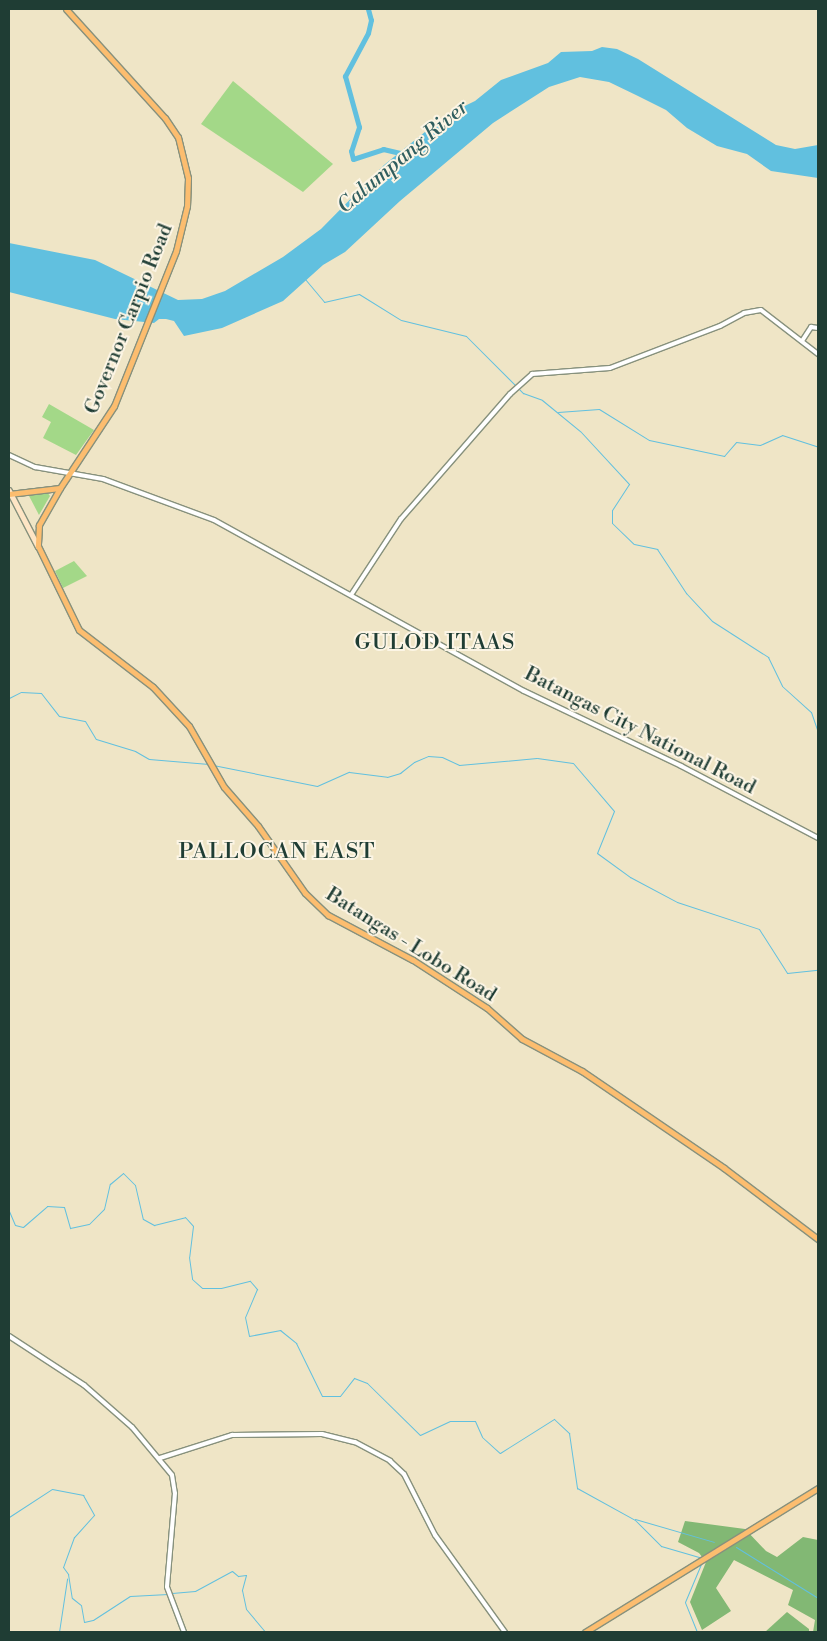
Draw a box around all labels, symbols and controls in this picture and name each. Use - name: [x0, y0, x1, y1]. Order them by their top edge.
- water label: Calumpang River: [332, 95, 474, 219]
- street label: Governor Carpio Road: [80, 220, 178, 418]
- district label: GULOD ITAAS: [353, 630, 517, 656]
- street label: Batangas City National Road: [520, 662, 760, 800]
- district label: PALLOCAN EAST: [177, 839, 377, 865]
- street label: Batangas - Lobo Road: [321, 883, 501, 1007]

